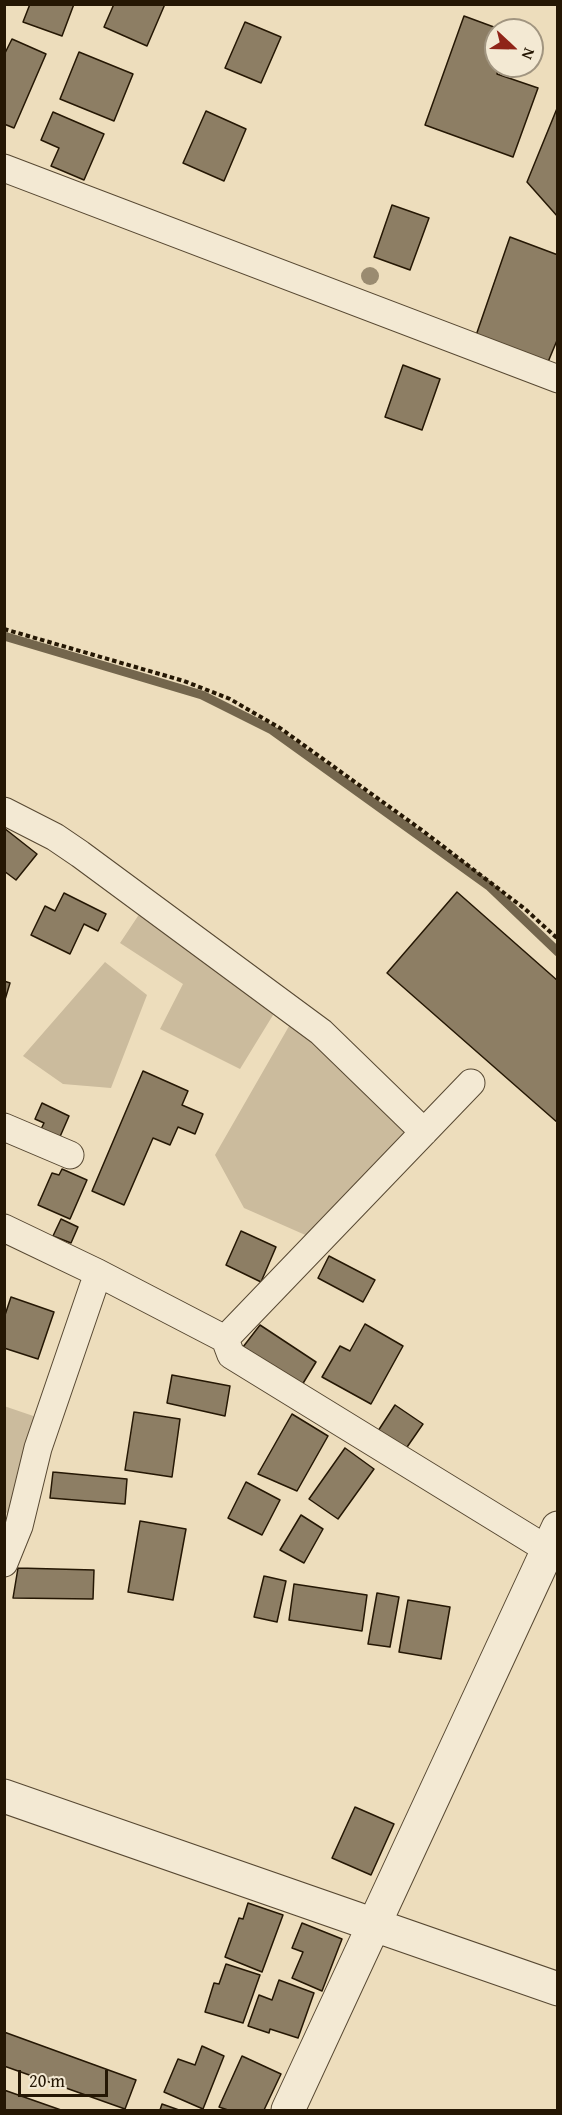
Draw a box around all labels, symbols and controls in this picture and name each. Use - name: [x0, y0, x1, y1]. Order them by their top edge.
- north arrow: [484, 18, 544, 78]
- text: N: [516, 45, 542, 63]
- scale bar: [21, 2058, 111, 2096]
- text: 20 m: [29, 2067, 65, 2094]

